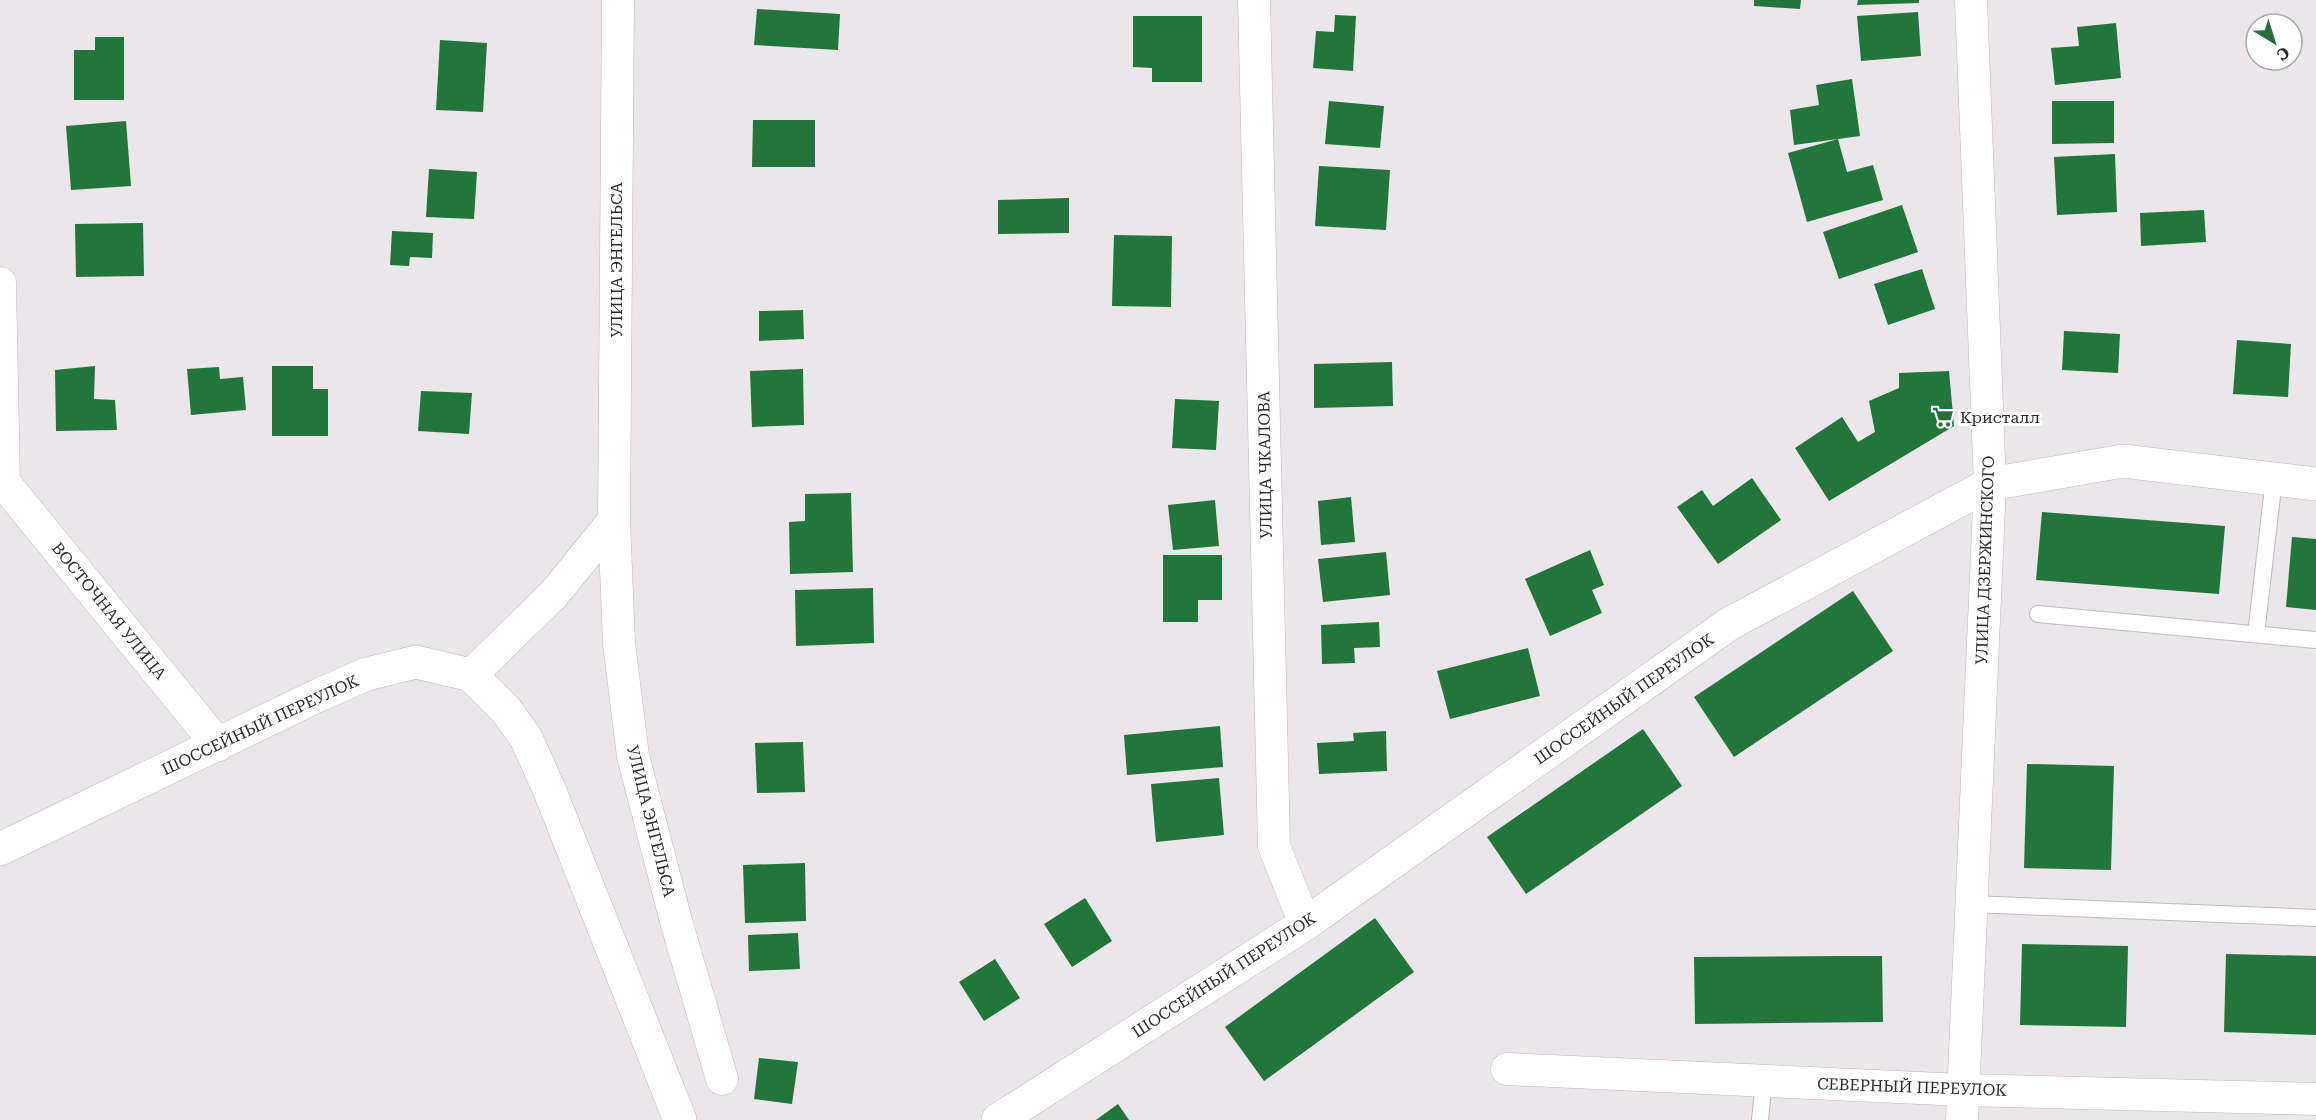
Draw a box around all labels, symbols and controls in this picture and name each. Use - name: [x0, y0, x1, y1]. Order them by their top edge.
- north arrow: [2244, 12, 2304, 72]
- text: С: [2273, 42, 2293, 64]
- street label: УЛИЦА ЭНГЕЛЬСА: [607, 181, 626, 338]
- street label: УЛИЦА ЧКАЛОВА: [1254, 390, 1276, 539]
- supermarket icon: Кристалл: [1931, 405, 1955, 429]
- place label: Кристалл: [1960, 408, 2040, 427]
- street label: УЛИЦА ДЗЕРЖИНСКОГО: [1972, 455, 1998, 665]
- street label: ВОСТОЧНАЯ УЛИЦА: [48, 539, 171, 684]
- street label: ШОССЕЙНЫЙ ПЕРЕУЛОК: [1531, 629, 1718, 768]
- street label: ШОССЕЙНЫЙ ПЕРЕУЛОК: [159, 671, 362, 779]
- street label: УЛИЦА ЭНГЕЛЬСА: [623, 743, 679, 900]
- street label: ШОССЕЙНЫЙ ПЕРЕУЛОК: [1129, 908, 1320, 1042]
- street label: СЕВЕРНЫЙ ПЕРЕУЛОК: [1817, 1074, 2008, 1100]

